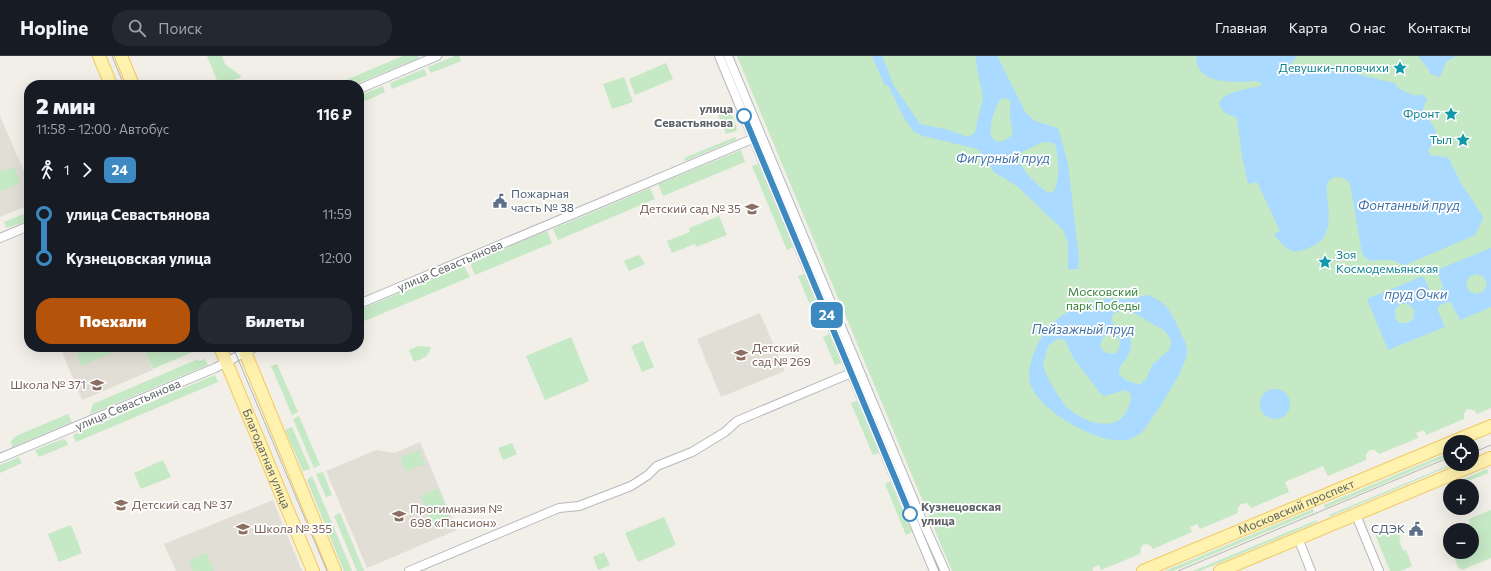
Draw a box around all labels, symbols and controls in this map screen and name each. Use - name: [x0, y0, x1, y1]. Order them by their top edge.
- search box: [112, 10, 392, 46]
- text: Hopline: [20, 16, 88, 39]
- icon: search: [126, 17, 148, 39]
- text: Поиск: [158, 19, 203, 37]
- text: Главная: [1215, 19, 1267, 36]
- text: Карта: [1289, 19, 1327, 36]
- text: О нас: [1349, 19, 1386, 36]
- text: Контакты: [1408, 19, 1471, 36]
- place label: Девушки-пловчихи: [1279, 60, 1389, 74]
- place icon: Девушки-пловчихи: [1392, 60, 1408, 76]
- text: 2 мин: [36, 92, 95, 119]
- place label: улица Севастьянова: [654, 101, 733, 129]
- text: 116 ₽: [316, 105, 352, 123]
- place label: Фронт: [1403, 106, 1440, 120]
- place icon: Фронт: [1443, 106, 1459, 122]
- marker: улица Севастьянова: [736, 108, 752, 124]
- text: 11:58 – 12:00 · Автобус: [36, 121, 169, 137]
- place label: Тыл: [1430, 132, 1452, 146]
- place icon: Тыл: [1455, 132, 1471, 148]
- water label: Фигурный пруд: [956, 150, 1050, 166]
- icon: walk: [36, 159, 58, 181]
- icon: forward: [76, 159, 98, 181]
- text: 24: [112, 161, 128, 178]
- text: 1: [64, 162, 70, 178]
- place label: Пожарная часть № 38: [511, 186, 574, 214]
- public building icon: Пожарная часть № 38: [492, 193, 508, 209]
- water label: Фонтанный пруд: [1358, 197, 1460, 213]
- place label: Детский сад № 35: [640, 201, 741, 215]
- school or university icon: Детский сад № 35: [744, 201, 760, 217]
- text: улица Севастьянова: [66, 205, 210, 223]
- text: 11:59: [322, 206, 352, 222]
- street label: улица Севастьянова: [395, 237, 504, 294]
- place label: Зоя Космодемьянская: [1336, 247, 1438, 275]
- text: Кузнецовская улица: [66, 249, 211, 267]
- text: 12:00: [319, 250, 352, 266]
- place icon: Зоя Космодемьянская: [1317, 254, 1333, 270]
- park label: Московский парк Победы: [1066, 284, 1140, 312]
- water label: пруд Очки: [1385, 286, 1448, 302]
- button: Поехали: [36, 298, 190, 344]
- button: Билеты: [198, 298, 352, 344]
- line badge: 24: [809, 302, 845, 328]
- text: 24: [819, 306, 835, 323]
- water label: Пейзажный пруд: [1032, 321, 1135, 337]
- place label: Детский сад № 269: [752, 340, 811, 368]
- school or university icon: Детский сад № 269: [733, 347, 749, 363]
- street label: улица Севастьянова: [73, 376, 182, 433]
- place label: Школа № 371: [10, 377, 86, 391]
- school or university icon: Школа № 371: [89, 377, 105, 393]
- street label: Благодатная улица: [240, 407, 294, 510]
- map controls: [1443, 435, 1479, 559]
- button: locate: [1443, 435, 1479, 471]
- street label: Московский проспект: [1235, 476, 1357, 537]
- button: +: [1443, 479, 1479, 515]
- school or university icon: Детский сад № 37: [113, 497, 129, 513]
- place label: Детский сад № 37: [132, 497, 233, 511]
- place label: Кузнецовская улица: [921, 499, 1001, 527]
- place label: Прогимназия № 698 «Пансион»: [410, 501, 502, 529]
- marker: Кузнецовская улица: [902, 506, 918, 522]
- school or university icon: Прогимназия № 698 «Пансион»: [391, 508, 407, 524]
- school or university icon: Школа № 355: [235, 521, 251, 537]
- place label: Школа № 355: [254, 521, 332, 535]
- place label: СДЭК: [1371, 521, 1405, 535]
- public building icon: СДЭК: [1408, 521, 1424, 537]
- button: −: [1443, 523, 1479, 559]

